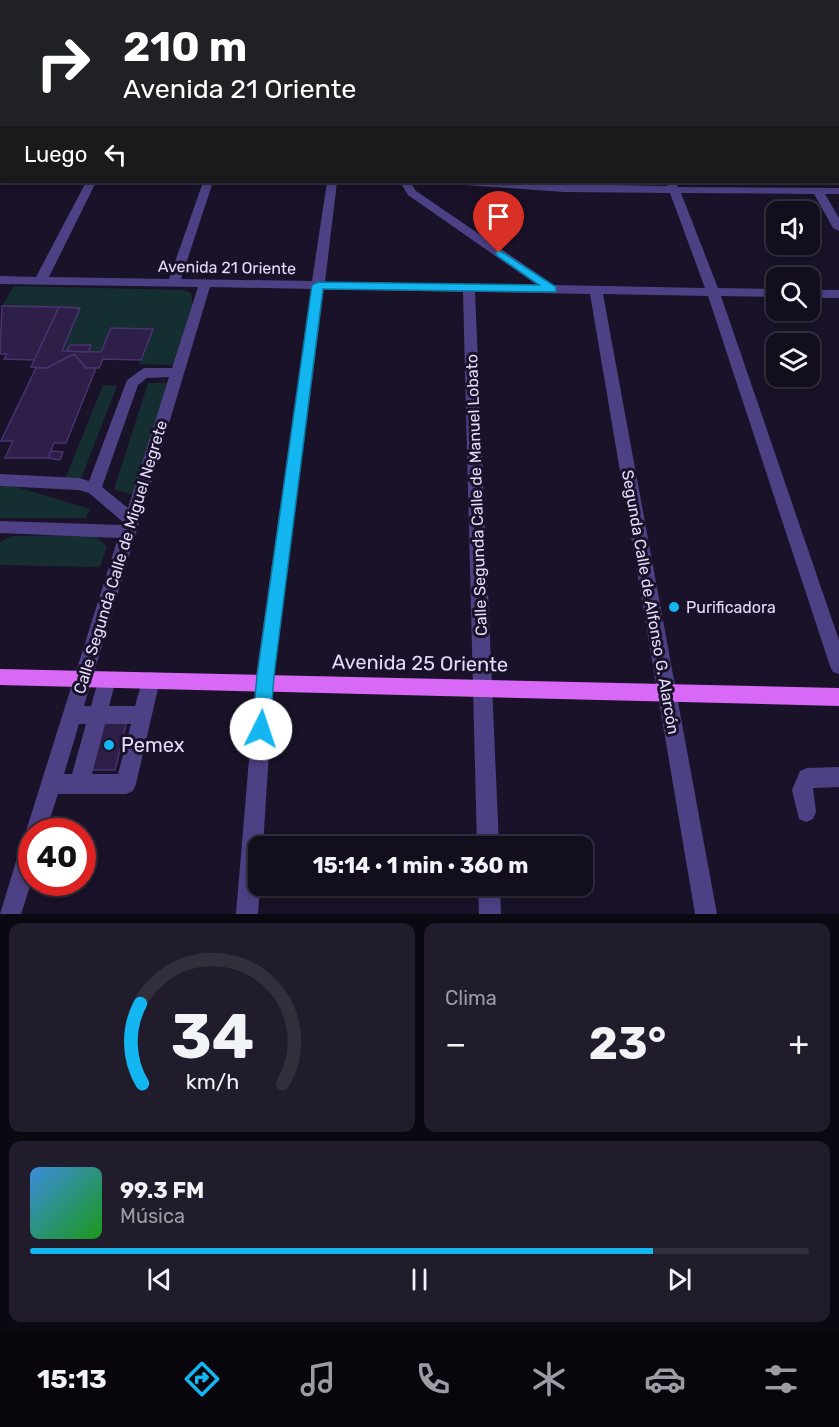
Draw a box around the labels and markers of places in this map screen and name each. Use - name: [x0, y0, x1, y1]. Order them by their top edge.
- pin: [473, 191, 524, 253]
- place label: Purificadora: [686, 598, 776, 617]
- marker: Purificadora: [667, 600, 681, 614]
- place label: Pemex: [121, 733, 185, 757]
- marker: Pemex: [102, 738, 116, 752]

